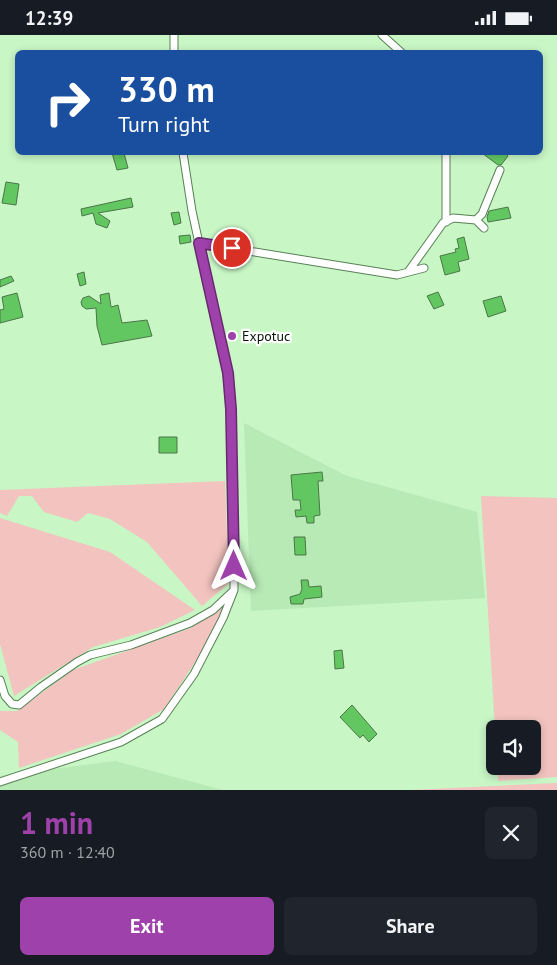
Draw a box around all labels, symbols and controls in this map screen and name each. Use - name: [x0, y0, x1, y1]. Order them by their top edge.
- text: 12:39: [25, 6, 73, 30]
- text: 330 m: [118, 66, 215, 112]
- icon: right: [35, 70, 100, 135]
- text: Turn right: [118, 110, 210, 138]
- pin: [211, 227, 253, 269]
- icon: arrive: [218, 234, 246, 262]
- place label: Expotuc: [242, 327, 290, 345]
- marker: Expotuc: [226, 330, 238, 342]
- position arrow: [207, 539, 259, 591]
- map controls: [486, 720, 541, 775]
- button: sound: [486, 720, 541, 775]
- text: 1 min: [20, 803, 93, 842]
- button: close: [485, 807, 537, 859]
- text: 360 m · 12:40: [20, 842, 115, 862]
- button: Exit: [20, 897, 274, 955]
- button: Share: [284, 897, 537, 955]

